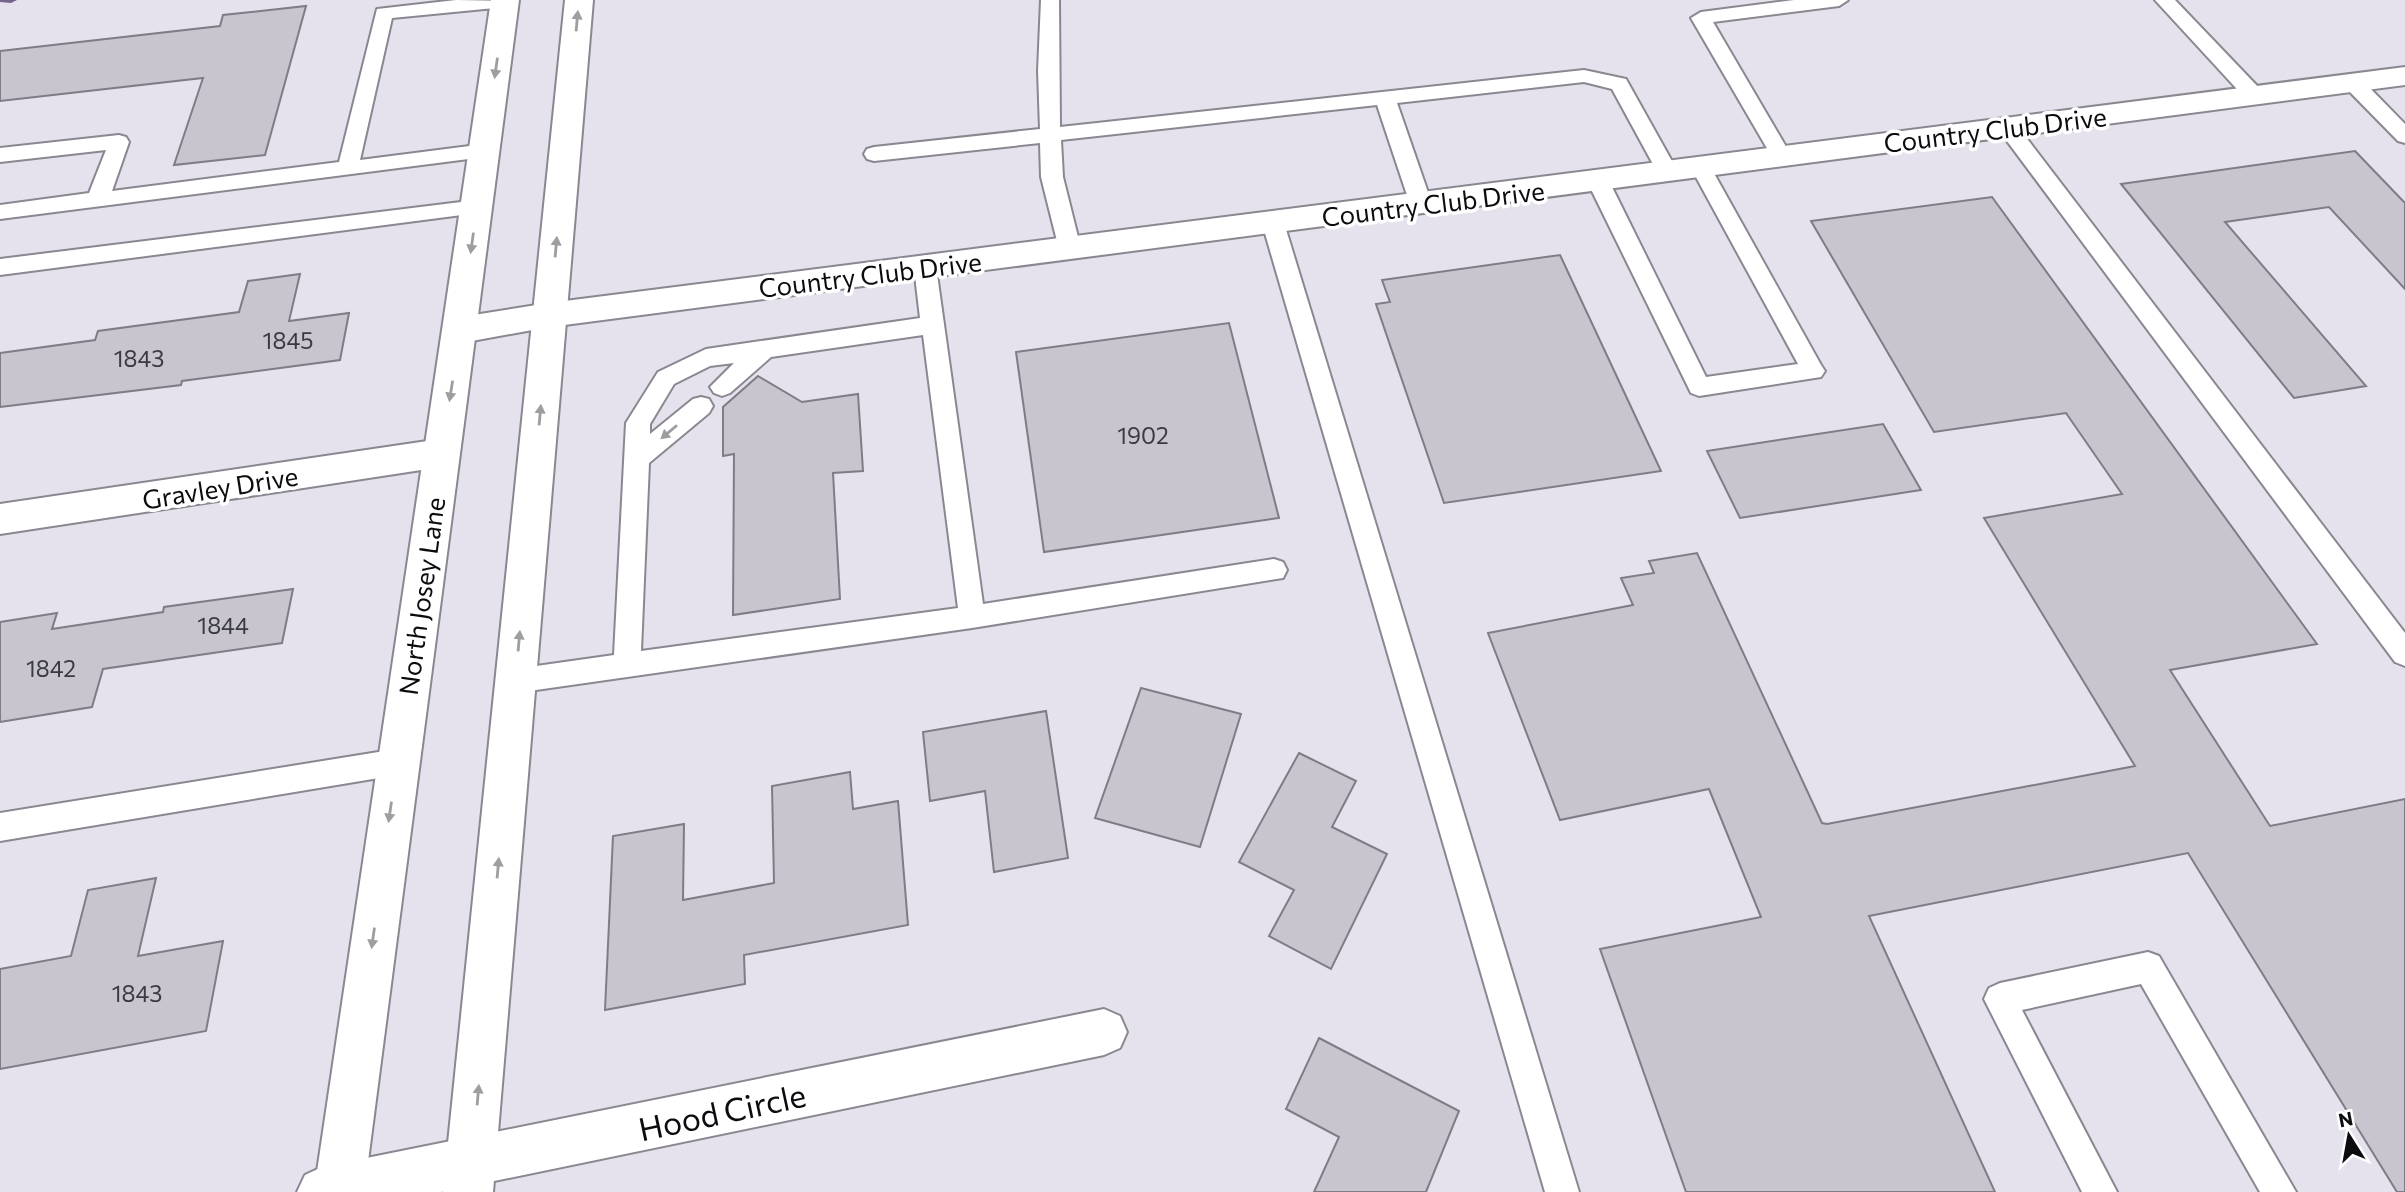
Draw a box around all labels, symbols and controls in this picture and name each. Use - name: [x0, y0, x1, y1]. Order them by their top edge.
- one-way arrow: [572, 9, 583, 31]
- one-way arrow: [490, 57, 501, 79]
- street label: Country Club Drive: [1882, 100, 2108, 158]
- street label: Country Club Drive: [1320, 174, 1546, 232]
- one-way arrow: [467, 232, 478, 254]
- one-way arrow: [550, 236, 561, 258]
- street label: Country Club Drive: [757, 245, 983, 303]
- house number: 1845: [263, 326, 313, 354]
- house number: 1843: [114, 344, 164, 372]
- one-way arrow: [445, 380, 456, 402]
- one-way arrow: [535, 404, 546, 426]
- house number: 1902: [1117, 421, 1169, 449]
- one-way arrow: [660, 425, 678, 440]
- street label: Gravley Drive: [140, 459, 300, 515]
- street label: North Josey Lane: [392, 495, 450, 697]
- house number: 1844: [197, 611, 249, 639]
- one-way arrow: [514, 630, 525, 652]
- house number: 1842: [26, 654, 76, 682]
- one-way arrow: [385, 801, 396, 823]
- one-way arrow: [493, 857, 504, 879]
- one-way arrow: [368, 927, 379, 949]
- house number: 1843: [112, 979, 162, 1007]
- street label: Hood Circle: [635, 1074, 809, 1148]
- one-way arrow: [473, 1083, 484, 1105]
- north arrow: [2314, 1101, 2384, 1171]
- text: N: [2336, 1106, 2355, 1131]

